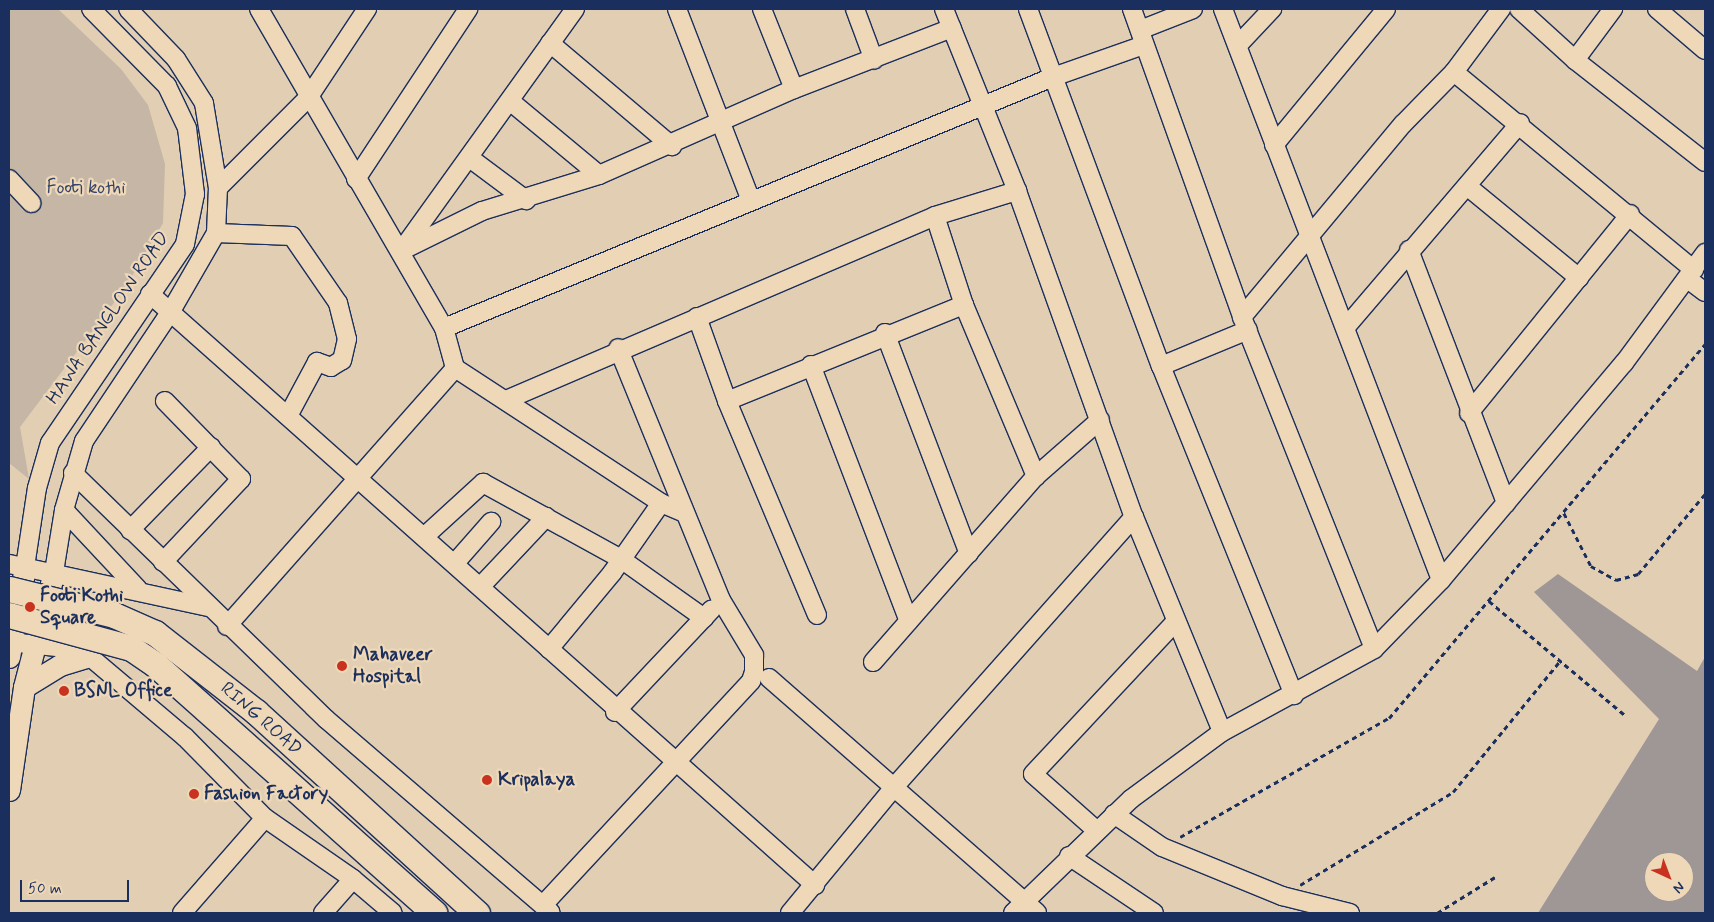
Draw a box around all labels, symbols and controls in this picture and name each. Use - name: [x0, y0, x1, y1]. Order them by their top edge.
- park label: Footi kothi: [46, 177, 126, 199]
- street label: HAWA BANGLOW ROAD: [42, 228, 174, 408]
- place label: Footi Kothi Square: [40, 585, 123, 629]
- marker: Footi Kothi Square: [24, 601, 36, 613]
- place label: Mahaveer Hospital: [353, 644, 433, 688]
- marker: Mahaveer Hospital: [335, 659, 349, 673]
- street label: RING ROAD: [216, 677, 306, 761]
- place label: BSNL Office: [74, 680, 172, 702]
- marker: BSNL Office: [58, 685, 70, 697]
- place label: Kripalaya: [498, 769, 575, 791]
- marker: Kripalaya: [480, 773, 494, 787]
- place label: Fashion Factory: [204, 783, 325, 805]
- marker: Fashion Factory: [188, 788, 200, 800]
- north arrow: [1644, 852, 1694, 902]
- scale bar: [22, 870, 131, 902]
- text: N: [1669, 877, 1688, 897]
- text: 50 m: [28, 879, 62, 899]

